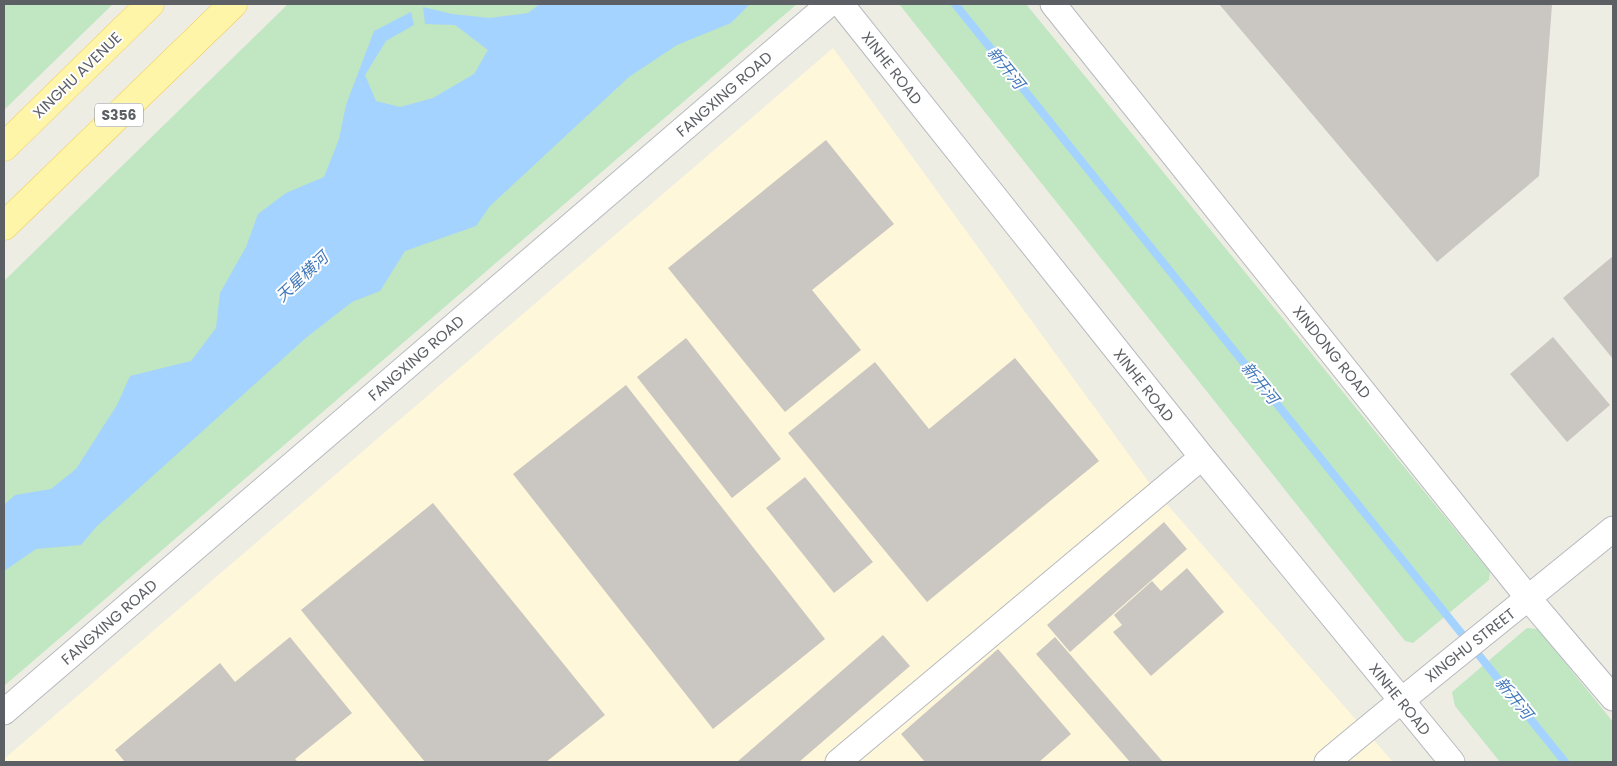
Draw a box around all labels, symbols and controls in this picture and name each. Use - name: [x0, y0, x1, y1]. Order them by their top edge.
- street label: XINGHU AVENUE: [28, 27, 126, 123]
- street label: XINHE ROAD: [857, 27, 927, 109]
- water label: 新开河: [982, 42, 1032, 96]
- street label: FANGXING ROAD: [672, 46, 776, 142]
- road number: S356: [95, 104, 143, 126]
- water label: 天星横河: [271, 245, 335, 307]
- street label: XINDONG ROAD: [1288, 301, 1376, 403]
- street label: FANGXING ROAD: [364, 310, 468, 406]
- street label: XINHE ROAD: [1109, 344, 1179, 426]
- water label: 新开河: [1236, 357, 1286, 411]
- street label: FANGXING ROAD: [57, 574, 161, 670]
- street label: XINGHU STREET: [1420, 603, 1520, 687]
- street label: XINHE ROAD: [1364, 658, 1436, 740]
- water label: 新开河: [1490, 672, 1540, 726]

